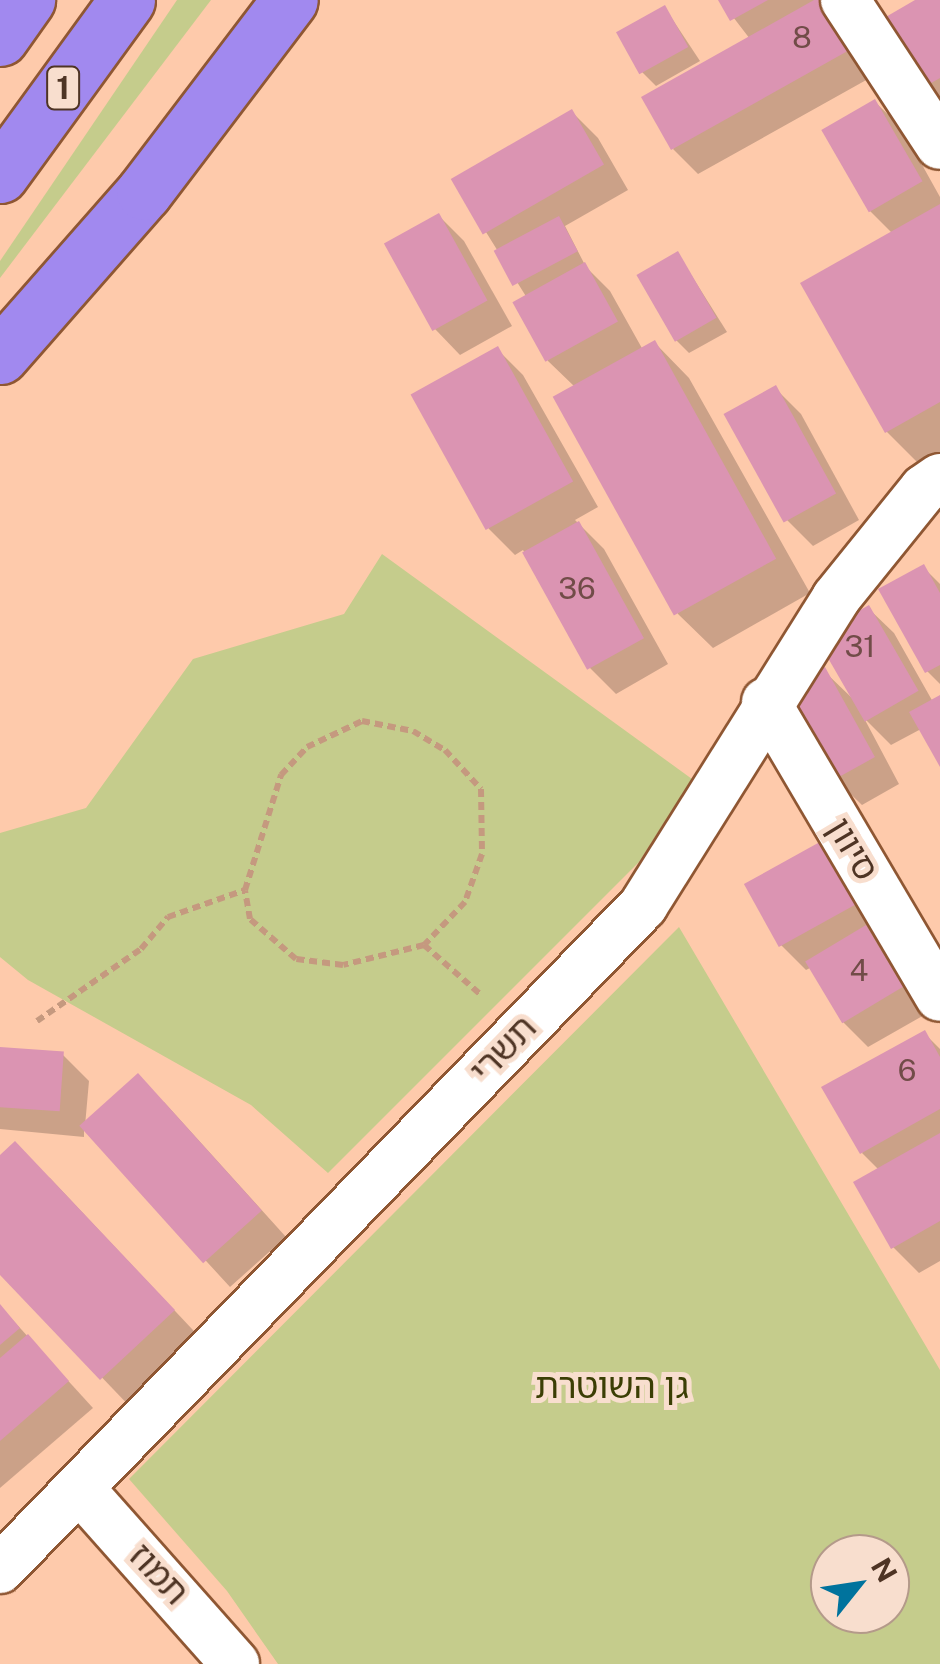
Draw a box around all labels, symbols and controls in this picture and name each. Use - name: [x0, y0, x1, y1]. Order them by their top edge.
- house number: 8: [792, 19, 812, 55]
- road number: 1: [46, 61, 80, 115]
- house number: 36: [558, 570, 596, 606]
- house number: 31: [844, 628, 876, 664]
- street label: סיוון: [818, 810, 888, 888]
- house number: 4: [850, 952, 868, 988]
- street label: תשרי: [461, 1007, 545, 1091]
- house number: 6: [898, 1052, 916, 1088]
- park label: גן השוטרת: [535, 1365, 689, 1407]
- north arrow: [810, 1534, 910, 1634]
- street label: תמוז: [120, 1535, 198, 1613]
- text: N: [865, 1552, 904, 1587]

